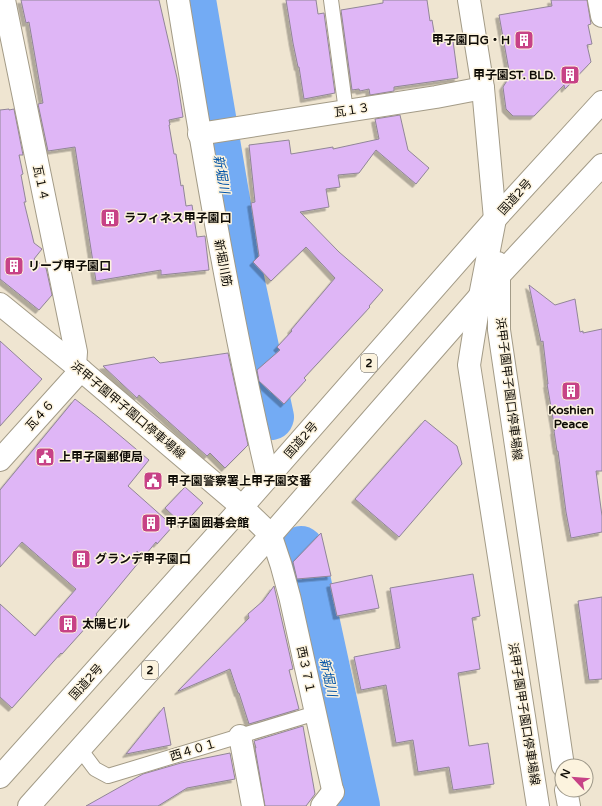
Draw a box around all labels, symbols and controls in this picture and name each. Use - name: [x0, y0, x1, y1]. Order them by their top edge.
- building icon: 甲子園口G・H: [513, 29, 535, 51]
- place label: 甲子園口G・H: [432, 33, 510, 47]
- building icon: 甲子園ST. BLD.: [559, 64, 581, 86]
- place label: 甲子園ST. BLD.: [473, 68, 556, 82]
- street label: 瓦１３: [333, 100, 371, 120]
- water label: 新堀川: [210, 154, 233, 197]
- street label: 瓦１４: [30, 164, 52, 202]
- street label: 国道2号: [495, 176, 535, 218]
- building icon: ラフィネス甲子園口: [99, 207, 121, 229]
- place label: ラフィネス甲子園口: [124, 211, 232, 225]
- street label: 新堀川筋: [212, 238, 234, 288]
- building icon: リーブ甲子園口: [3, 255, 25, 277]
- place label: リーブ甲子園口: [28, 259, 111, 273]
- street label: 浜甲子園甲子園口停車場線: [493, 317, 525, 461]
- road number: 2: [361, 354, 377, 372]
- street label: 浜甲子園甲子園口停車場線: [68, 358, 188, 462]
- building icon: Koshien Peace: [560, 380, 582, 402]
- street label: 瓦４６: [23, 397, 57, 433]
- place label: Koshien Peace: [548, 403, 594, 431]
- street label: 国道2号: [281, 419, 321, 461]
- public building icon: 上甲子園郵便局: [34, 446, 56, 468]
- place label: 上甲子園郵便局: [59, 450, 143, 464]
- public building icon: 甲子園警察署上甲子園交番: [142, 470, 164, 492]
- place label: 甲子園警察署上甲子園交番: [167, 474, 312, 488]
- building icon: 甲子園囲碁会館: [140, 512, 162, 534]
- place label: 甲子園囲碁会館: [165, 516, 249, 530]
- building icon: グランデ甲子園口: [70, 548, 92, 570]
- place label: グランデ甲子園口: [95, 552, 191, 566]
- building icon: 太陽ビル: [57, 613, 79, 635]
- place label: 太陽ビル: [82, 617, 130, 631]
- street label: 浜甲子園甲子園口停車場線: [506, 642, 542, 786]
- street label: 西３７１: [294, 645, 318, 695]
- water label: 新堀川: [316, 656, 340, 700]
- street label: 国道2号: [66, 661, 106, 703]
- road number: 2: [142, 661, 158, 679]
- street label: 西４０１: [168, 736, 218, 764]
- north arrow: [554, 758, 594, 798]
- text: N: [558, 767, 573, 781]

